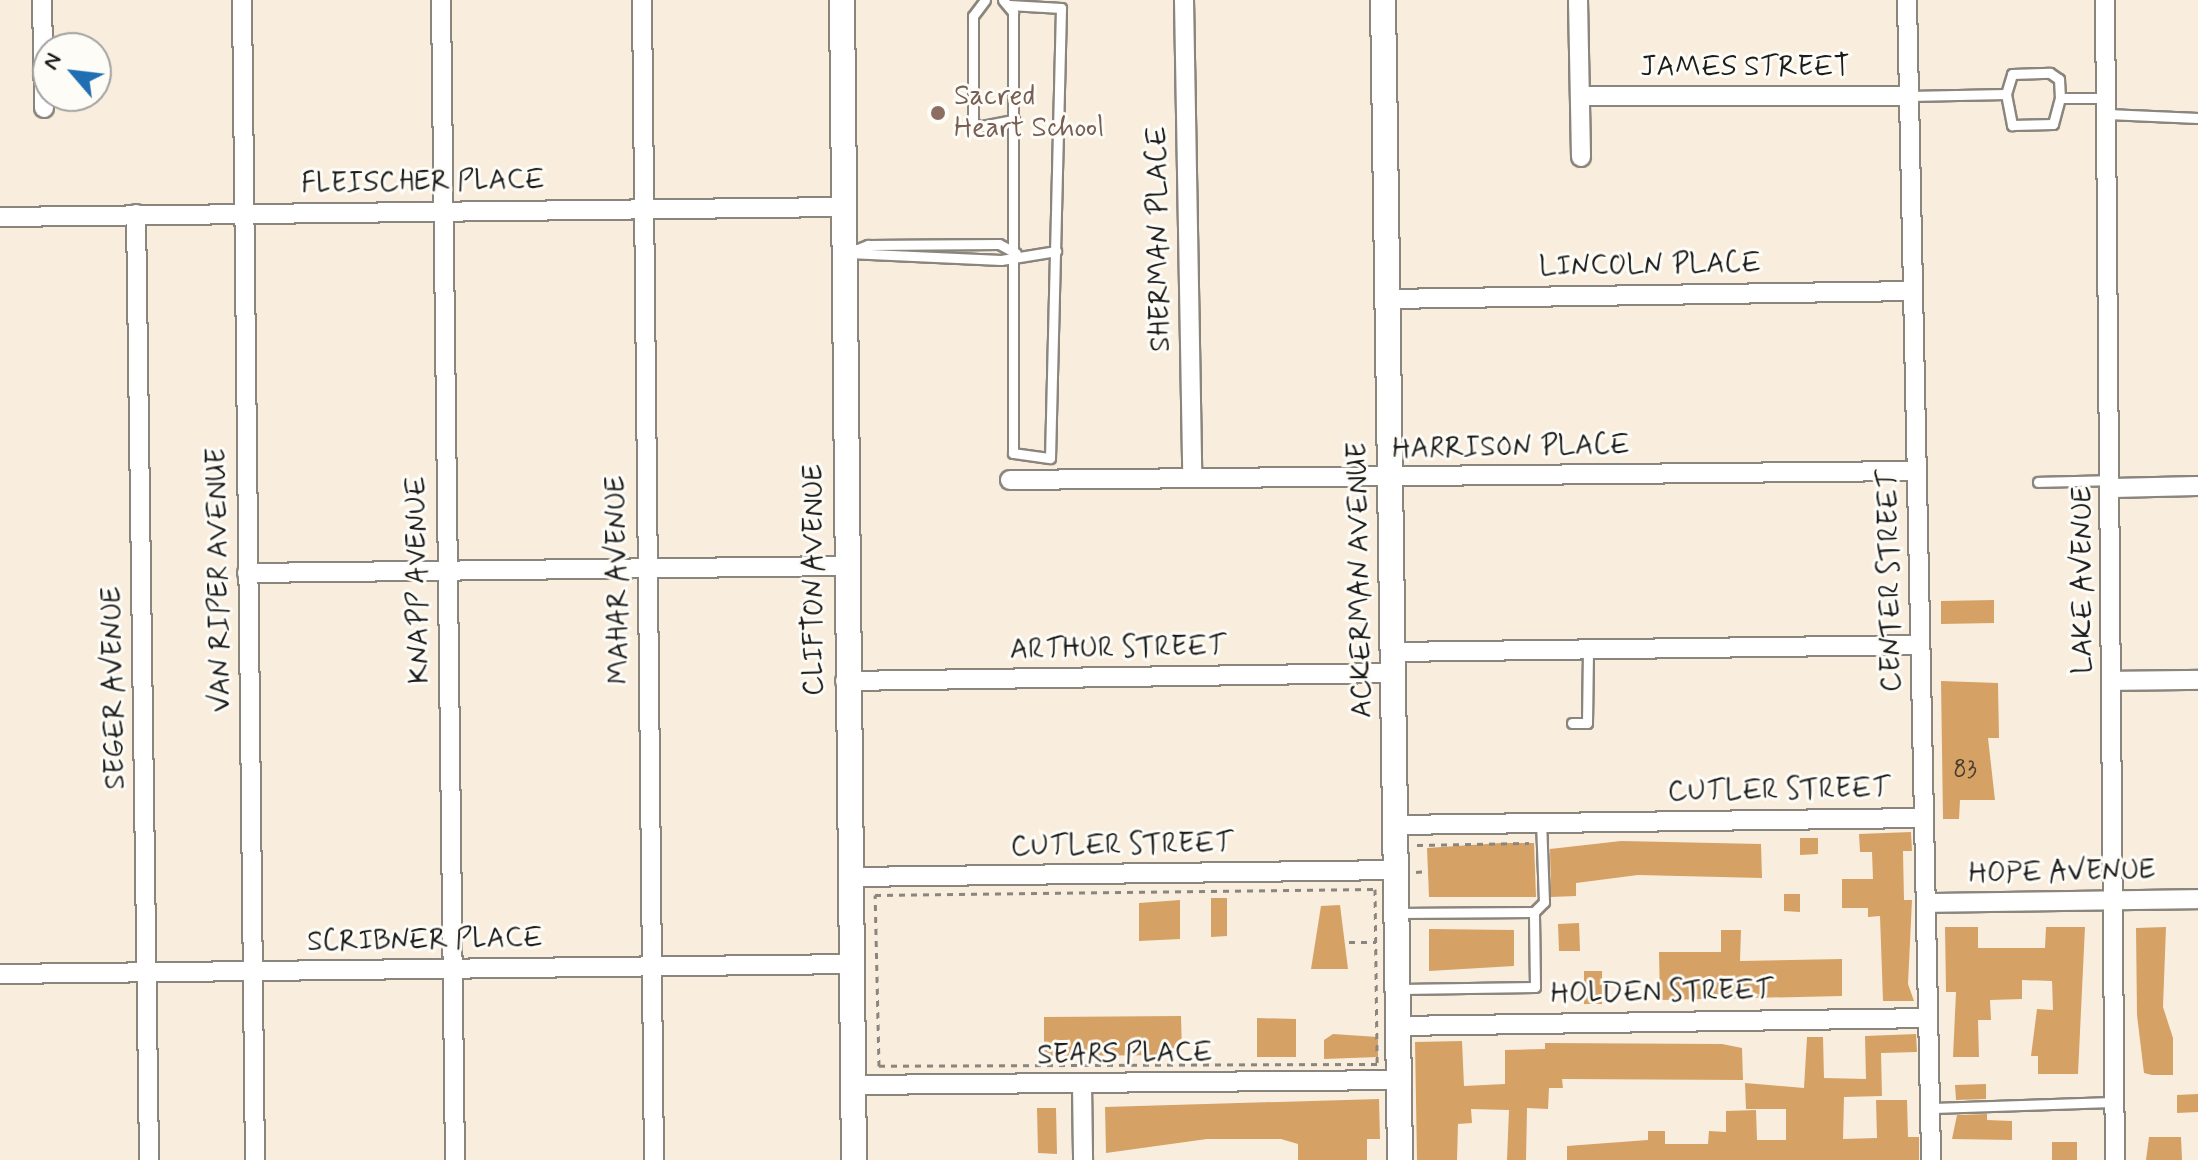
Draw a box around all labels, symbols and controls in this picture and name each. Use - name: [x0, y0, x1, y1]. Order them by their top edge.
- north arrow: [32, 32, 112, 112]
- text: N: [37, 49, 68, 75]
- street label: JAMES STREET: [1640, 51, 1850, 85]
- place label: Sacred Heart School: [954, 80, 1104, 146]
- marker: Sacred Heart School: [929, 104, 947, 122]
- street label: SHERMAN PLACE: [1141, 127, 1179, 351]
- street label: FLEISCHER PLACE: [301, 164, 545, 202]
- street label: LINCOLN PLACE: [1540, 247, 1760, 285]
- street label: HARRISON PLACE: [1393, 429, 1629, 467]
- street label: ACKERMAN AVENUE: [1342, 442, 1380, 718]
- street label: VAN RIPER AVENUE: [201, 447, 239, 713]
- street label: CLIFTON AVENUE: [798, 463, 832, 697]
- street label: CENTER STREET: [1872, 469, 1910, 693]
- street label: MAHAR AVENUE: [600, 474, 638, 686]
- street label: KNAPP AVENUE: [400, 475, 438, 685]
- street label: LAKE AVENUE: [2067, 485, 2101, 675]
- street label: SEGER AVENUE: [96, 585, 134, 791]
- street label: ARTHUR STREET: [1009, 630, 1227, 668]
- house number: 83: [1953, 756, 1977, 784]
- street label: CUTLER STREET: [1667, 772, 1891, 810]
- street label: CUTLER STREET: [1010, 827, 1234, 865]
- street label: HOPE AVENUE: [1967, 855, 2157, 891]
- street label: SCRIBNER PLACE: [307, 922, 543, 960]
- street label: HOLDEN STREET: [1550, 974, 1774, 1012]
- street label: SEARS PLACE: [1037, 1037, 1213, 1073]

